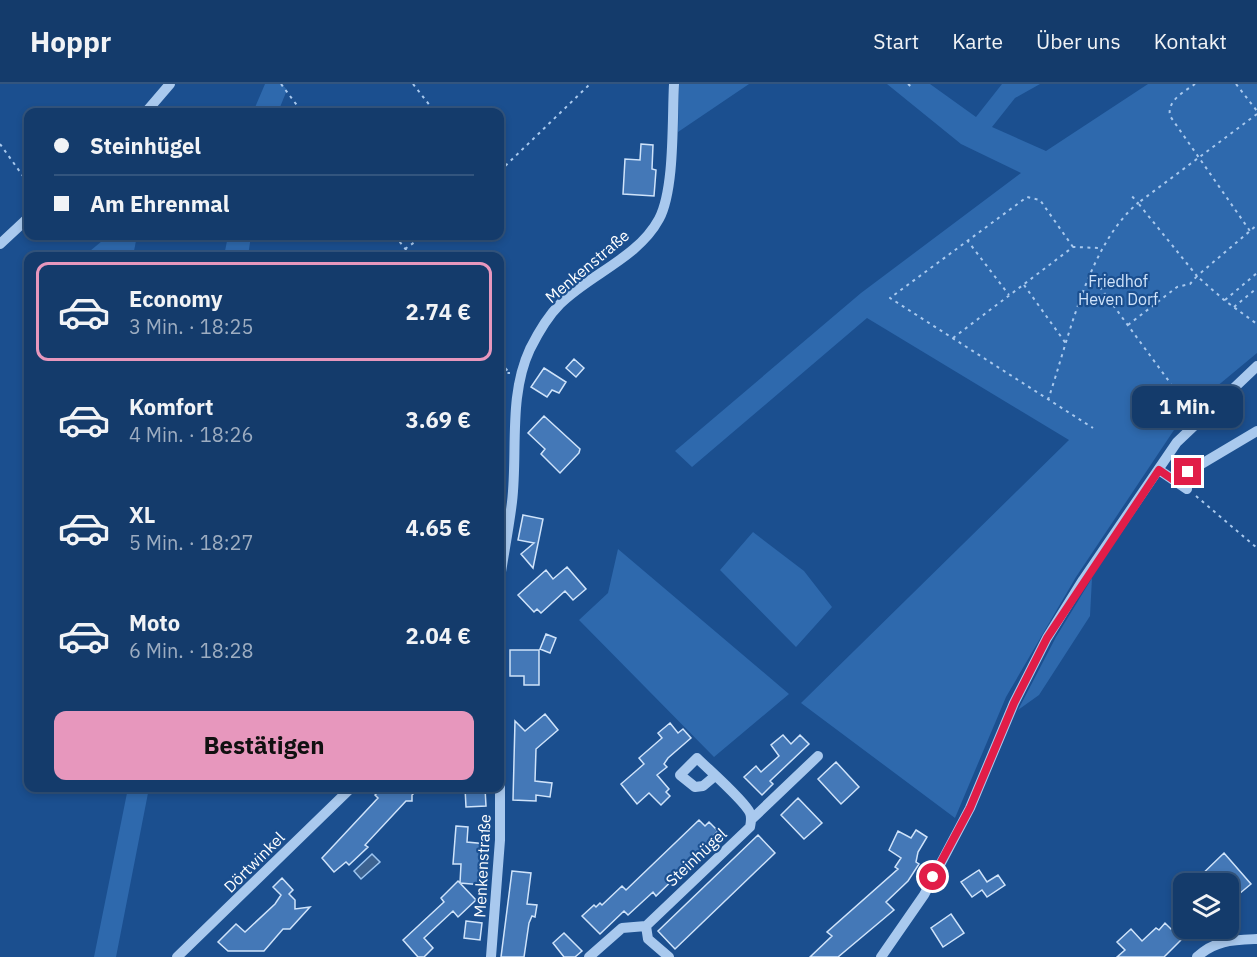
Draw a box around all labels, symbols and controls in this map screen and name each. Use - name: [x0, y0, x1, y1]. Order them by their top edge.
- text: Hoppr: [30, 23, 111, 60]
- text: Start: [873, 27, 919, 55]
- text: Karte: [952, 27, 1003, 55]
- text: Über uns: [1036, 27, 1121, 55]
- text: Kontakt: [1154, 27, 1227, 55]
- text: Steinhügel: [90, 131, 201, 160]
- text: Am Ehrenmal: [90, 189, 230, 218]
- street label: Menkenstraße: [541, 225, 633, 307]
- park label: Friedhof Heven Dorf: [1078, 271, 1158, 309]
- text: Economy: [129, 284, 223, 313]
- icon: car: [57, 285, 111, 339]
- text: 2.74 €: [406, 297, 471, 326]
- text: 3 Min. · 18:25: [129, 313, 254, 340]
- callout: 1 Min.: [1132, 385, 1244, 427]
- text: Komfort: [129, 392, 214, 421]
- icon: car: [57, 393, 111, 447]
- text: 1 Min.: [1159, 393, 1216, 420]
- text: 3.69 €: [406, 405, 471, 434]
- text: 4 Min. · 18:26: [129, 421, 254, 448]
- route end: [1174, 458, 1201, 485]
- text: XL: [129, 500, 155, 529]
- icon: car: [57, 501, 111, 555]
- text: 4.65 €: [406, 513, 471, 542]
- text: 5 Min. · 18:27: [129, 529, 254, 556]
- text: Moto: [129, 608, 180, 637]
- icon: car: [57, 609, 111, 663]
- text: 2.04 €: [406, 621, 471, 650]
- text: 6 Min. · 18:28: [129, 637, 254, 664]
- button: Bestätigen: [54, 711, 474, 780]
- street label: Menkenstraße: [469, 814, 495, 918]
- street label: Steinhügel: [661, 824, 731, 890]
- street label: Dörtwinkel: [219, 827, 289, 897]
- route start: [919, 863, 946, 890]
- map controls: [1173, 873, 1239, 939]
- button: layers: [1173, 873, 1239, 939]

